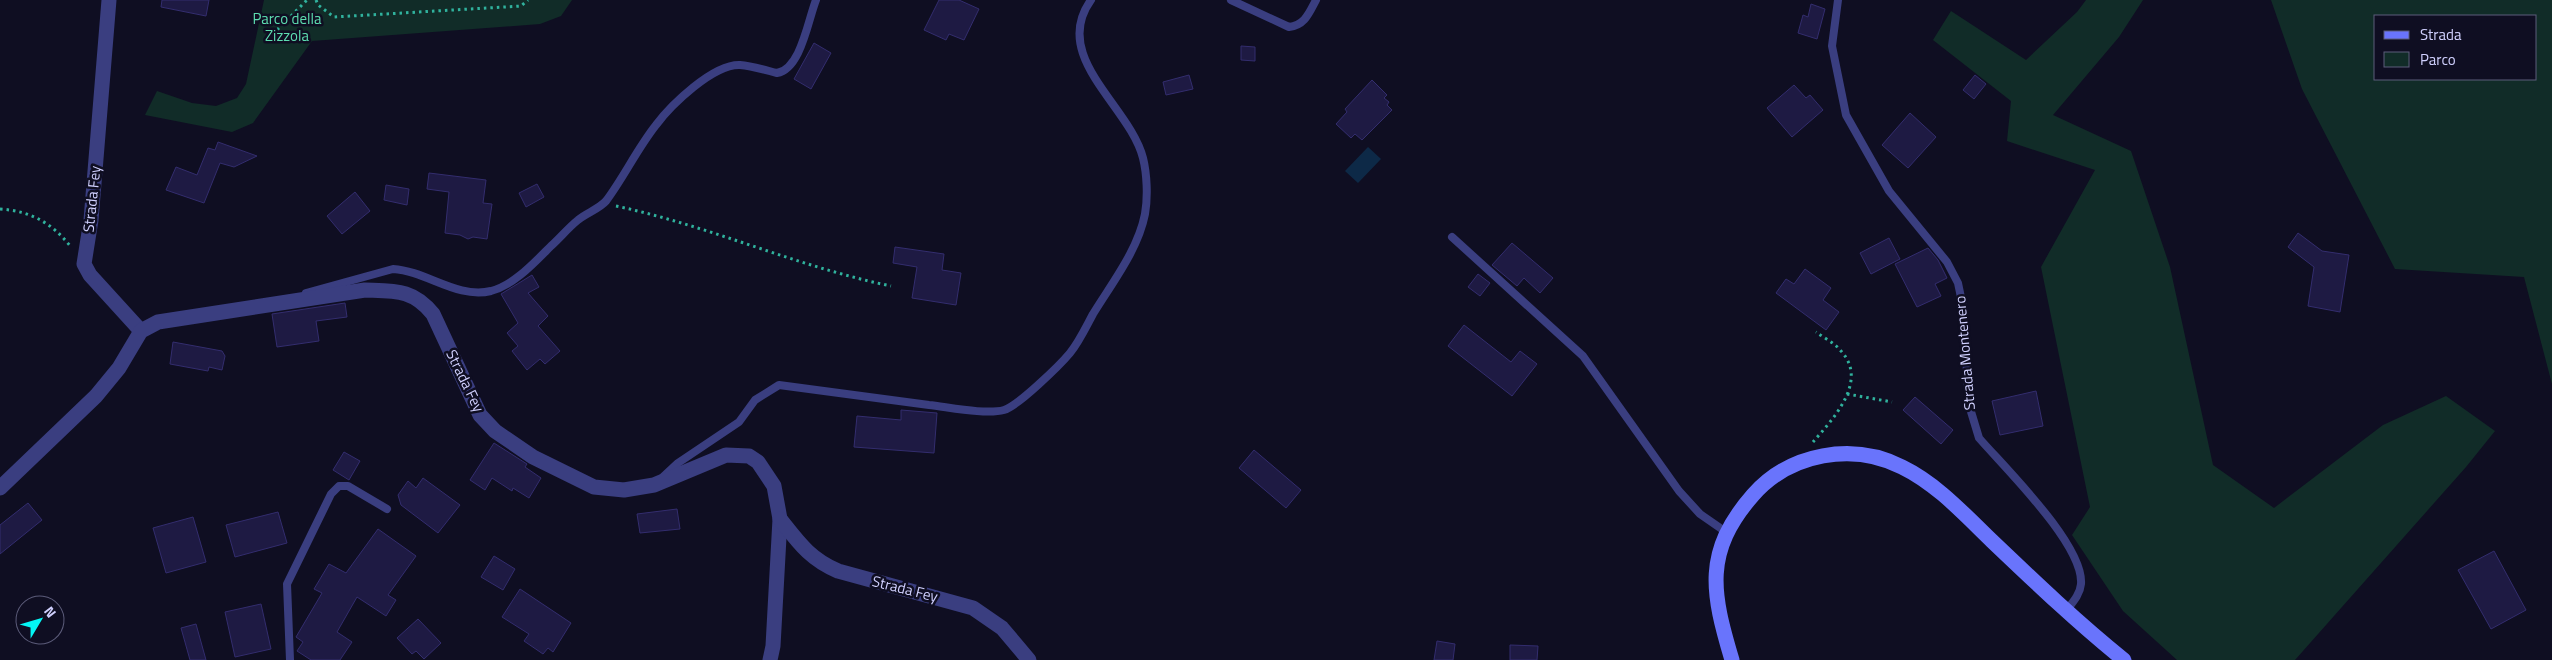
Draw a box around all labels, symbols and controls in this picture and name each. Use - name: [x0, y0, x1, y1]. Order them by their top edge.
- park label: Parco della Zizzola: [252, 7, 322, 47]
- legend: [2374, 15, 2537, 80]
- text: Strada: [2420, 23, 2462, 46]
- text: Parco: [2420, 48, 2456, 71]
- street label: Strada Fey: [77, 164, 106, 233]
- street label: Strada Montenero: [1948, 295, 1981, 411]
- street label: Strada Fey: [440, 346, 490, 416]
- street label: Strada Fey: [870, 569, 940, 608]
- north arrow: [15, 595, 65, 645]
- text: N: [39, 601, 62, 622]

